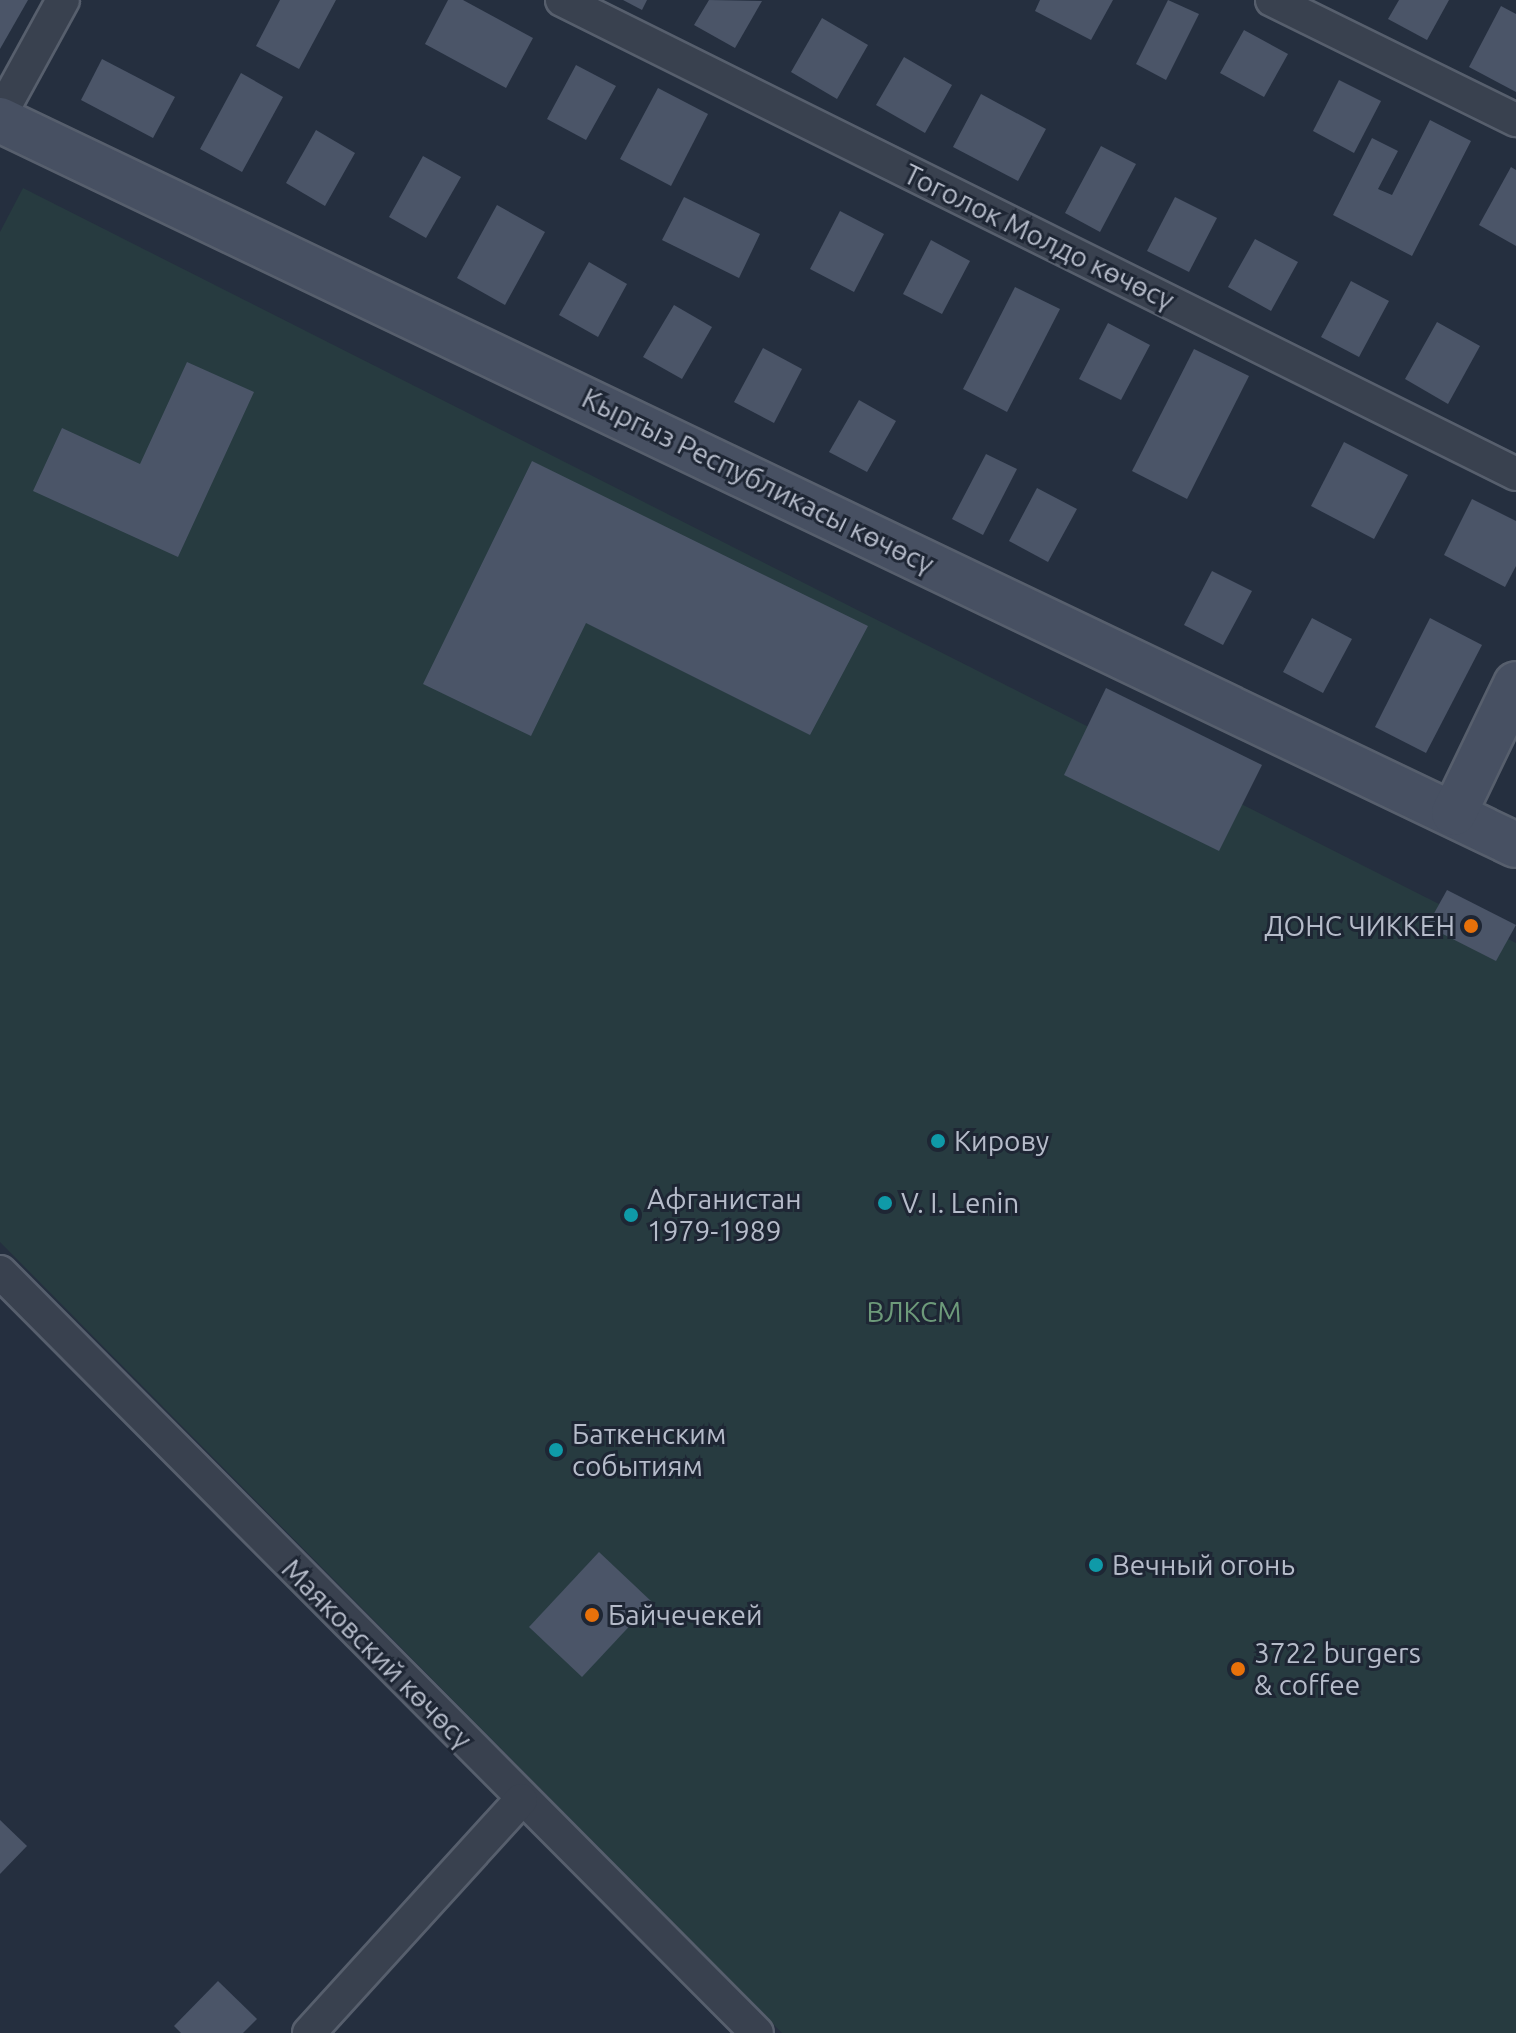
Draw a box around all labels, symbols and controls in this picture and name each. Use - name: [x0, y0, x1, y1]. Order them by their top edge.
- street label: Тоголок Молдо көчөсү: [898, 157, 1180, 317]
- street label: Кыргыз Республикасы көчөсү: [577, 381, 939, 581]
- place label: ДОНС ЧИККЕН: [1264, 909, 1455, 943]
- marker: ДОНС ЧИККЕН: [1462, 917, 1480, 935]
- place label: Кирову: [954, 1124, 1049, 1158]
- marker: Кирову: [929, 1132, 947, 1150]
- place label: Афганистан 1979-1989: [647, 1182, 802, 1248]
- place label: V. I. Lenin: [901, 1186, 1019, 1220]
- marker: V. I. Lenin: [876, 1194, 894, 1212]
- marker: Афганистан 1979-1989: [622, 1206, 640, 1224]
- park label: ВЛКСМ: [866, 1295, 962, 1329]
- place label: Баткенским событиям: [572, 1417, 726, 1483]
- marker: Баткенским событиям: [547, 1441, 565, 1459]
- place label: Вечный огонь: [1112, 1548, 1295, 1582]
- street label: Маяковский көчөсү: [275, 1552, 479, 1756]
- marker: Вечный огонь: [1087, 1556, 1105, 1574]
- place label: Байчечекей: [608, 1598, 763, 1632]
- marker: Байчечекей: [583, 1606, 601, 1624]
- place label: 3722 burgers & coffee: [1254, 1636, 1421, 1702]
- marker: 3722 burgers & coffee: [1229, 1660, 1247, 1678]

